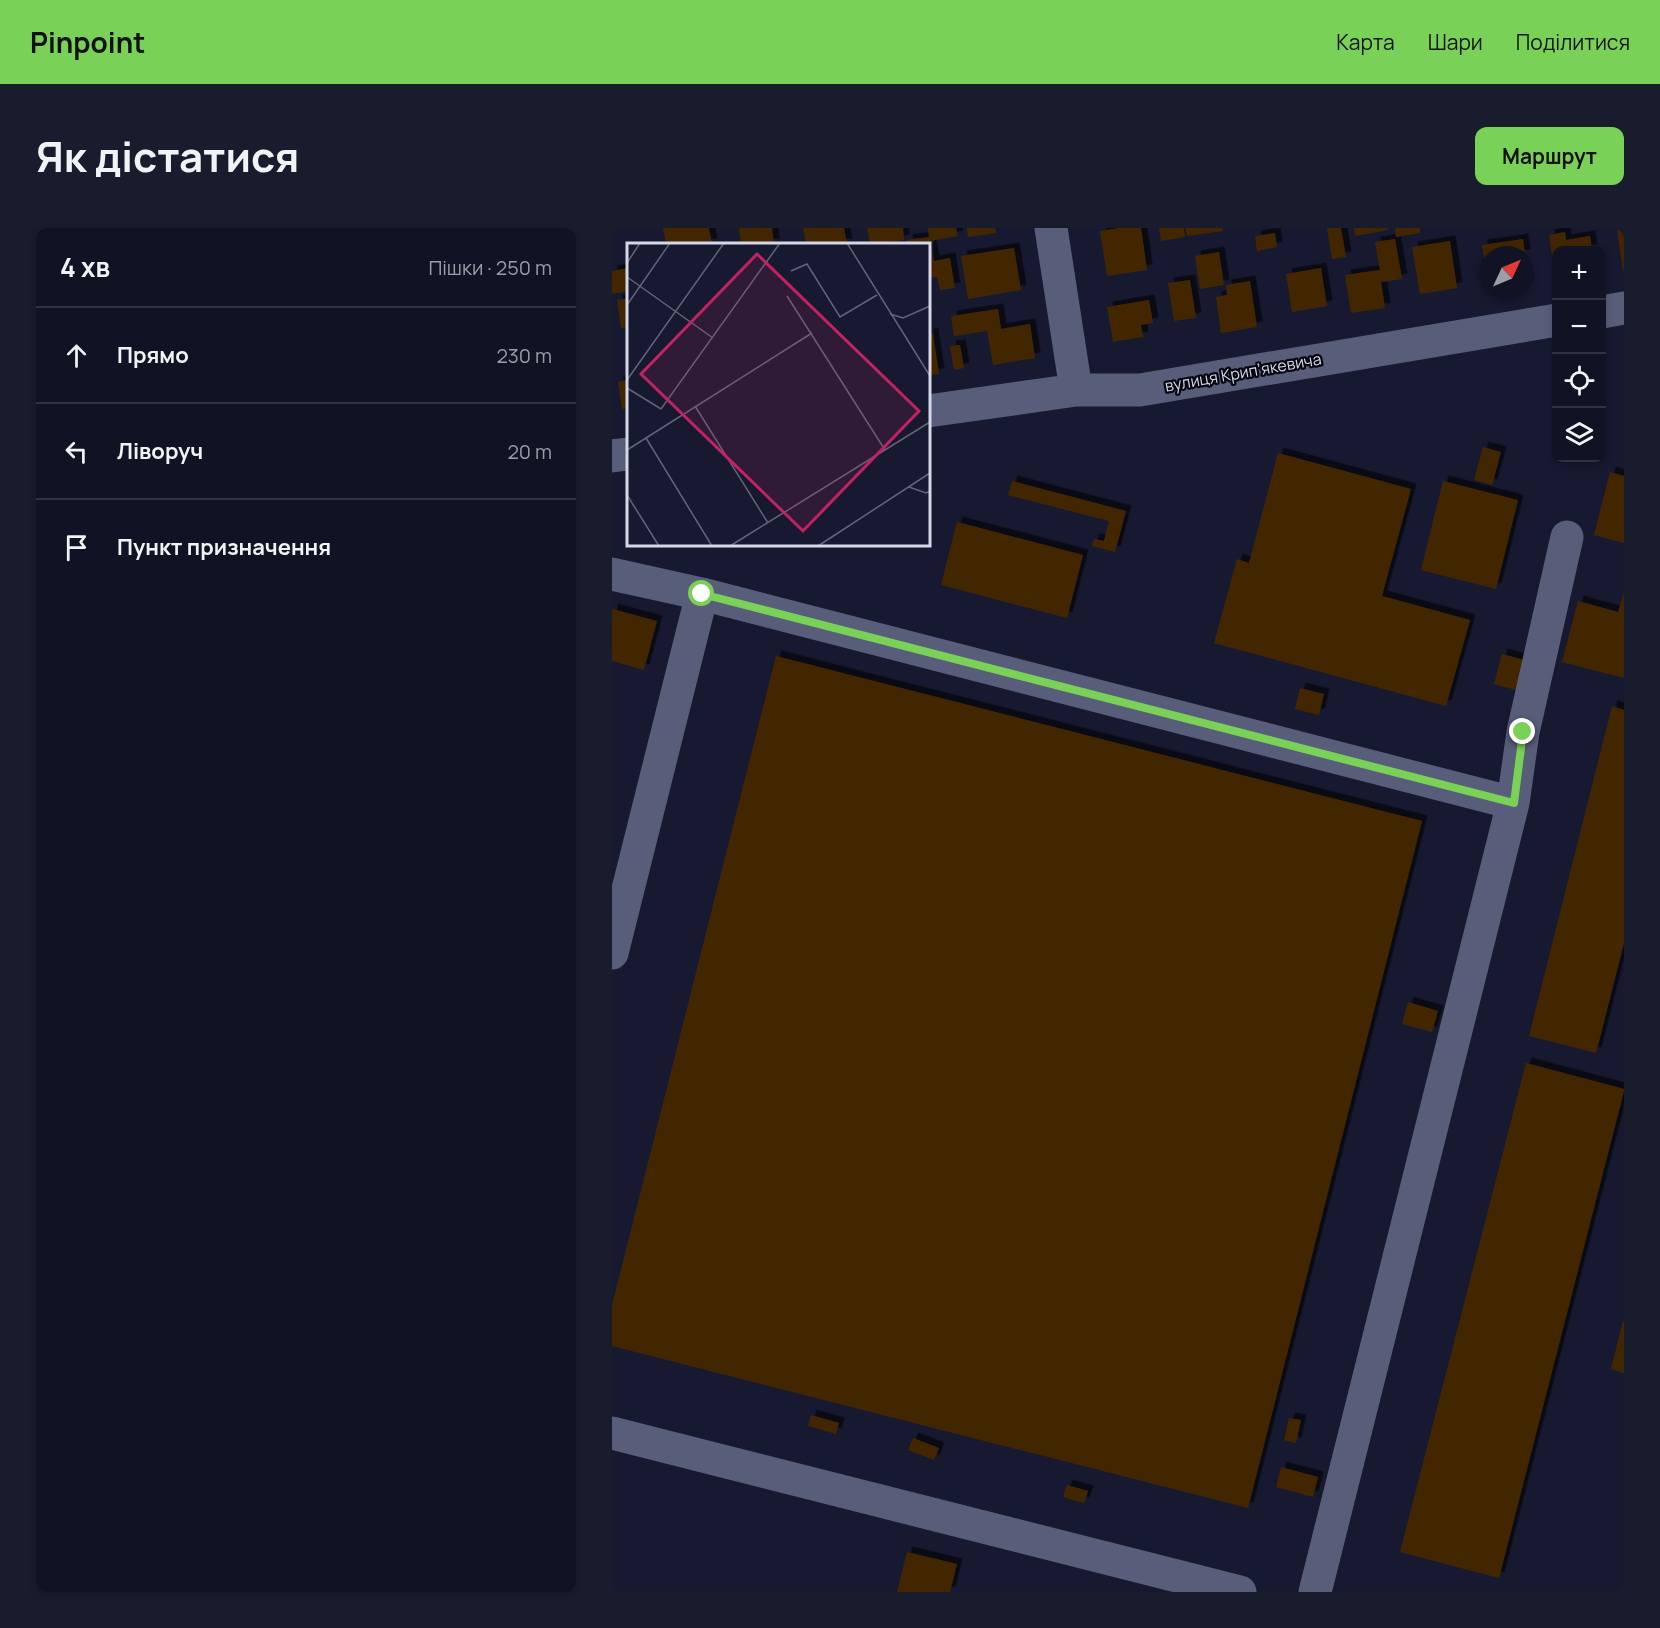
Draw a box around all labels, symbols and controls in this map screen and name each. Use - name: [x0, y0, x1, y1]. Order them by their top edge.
- text: Pinpoint: [30, 23, 145, 61]
- text: Карта: [1336, 28, 1395, 56]
- text: Шари: [1428, 28, 1483, 56]
- text: Поділитися: [1516, 28, 1630, 56]
- text: Як дістатися: [36, 127, 299, 185]
- button: Маршрут: [1475, 127, 1624, 185]
- inset map: [627, 243, 930, 546]
- north arrow: [1480, 246, 1534, 300]
- map controls: [1552, 246, 1606, 462]
- button: +: [1552, 246, 1606, 300]
- text: 4 хв: [60, 249, 110, 285]
- text: Пішки · 250 m: [428, 254, 552, 281]
- button: −: [1552, 300, 1606, 354]
- icon: ahead: [60, 339, 93, 372]
- text: Прямо: [117, 340, 189, 370]
- text: 230 m: [496, 342, 552, 369]
- street label: вулиця Крипʼякевича: [1163, 347, 1323, 397]
- button: locate: [1552, 354, 1606, 408]
- button: layers: [1552, 408, 1606, 462]
- icon: left: [60, 435, 93, 468]
- text: Ліворуч: [117, 436, 203, 466]
- text: 20 m: [507, 438, 552, 465]
- icon: arrive: [60, 531, 93, 564]
- text: Пункт призначення: [117, 532, 331, 562]
- route start: [688, 580, 714, 606]
- route end: [1509, 718, 1535, 744]

